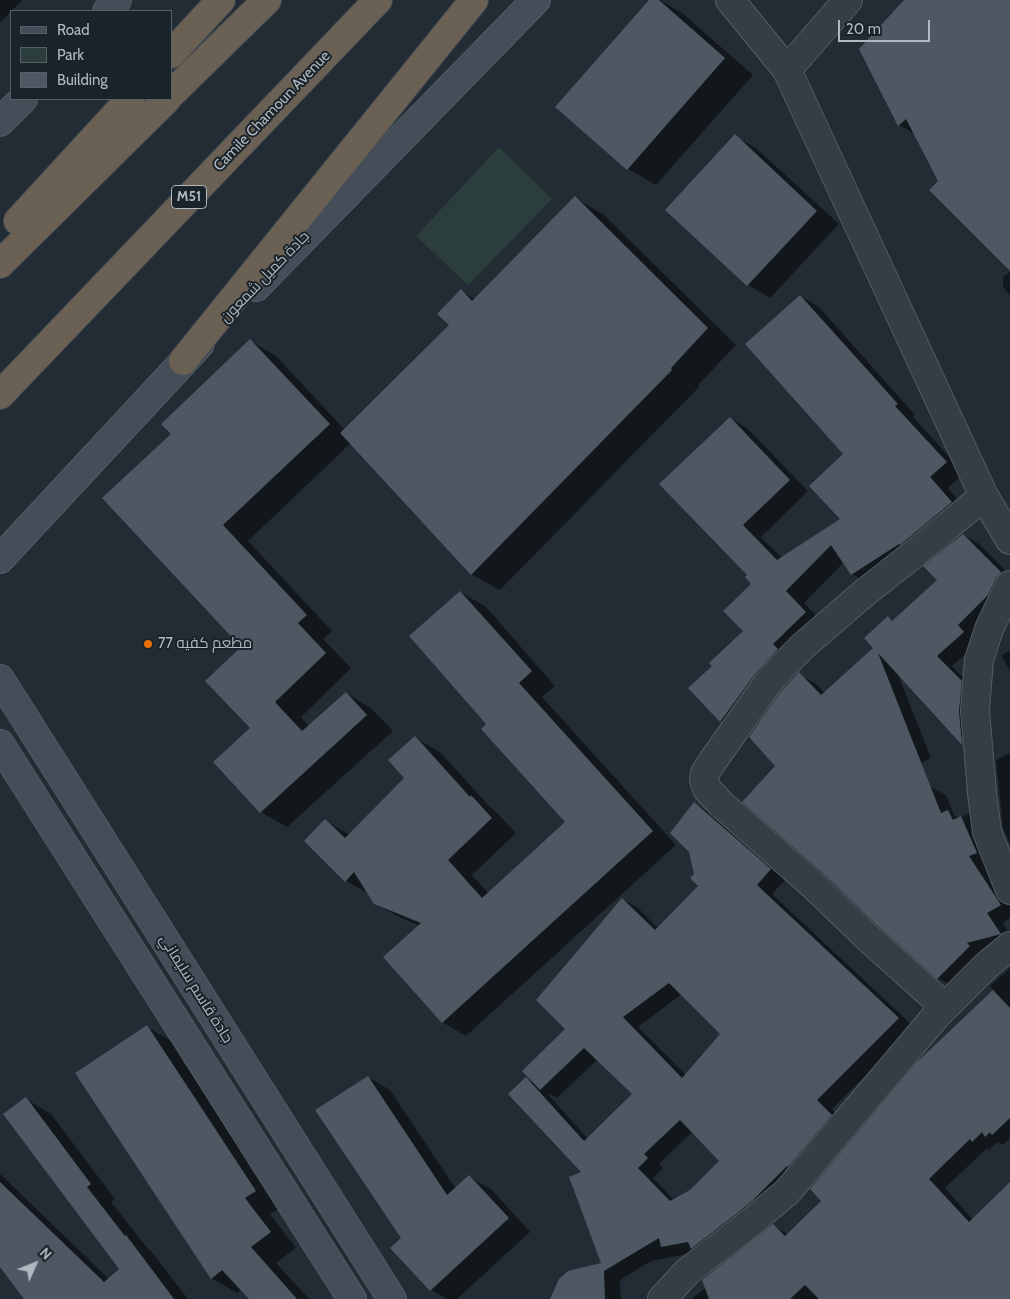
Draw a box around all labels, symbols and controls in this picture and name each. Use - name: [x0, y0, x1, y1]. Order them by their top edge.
- legend: [10, 10, 172, 100]
- scale bar: [840, 10, 932, 42]
- text: 20 m: [846, 20, 881, 38]
- text: Road: [57, 21, 90, 39]
- text: Park: [57, 46, 84, 64]
- street label: Camile Chamoun Avenue: [210, 47, 334, 175]
- text: Building: [57, 71, 108, 89]
- road number: M51: [172, 186, 206, 208]
- street label: جادة كميل شمعون: [217, 227, 313, 327]
- place label: مطعم كفيه 77: [158, 635, 252, 653]
- marker: مطعم كفيه 77: [142, 638, 154, 650]
- street label: جادة قاسم سليماني: [155, 931, 237, 1047]
- north arrow: [10, 1239, 60, 1289]
- text: N: [36, 1244, 56, 1263]

